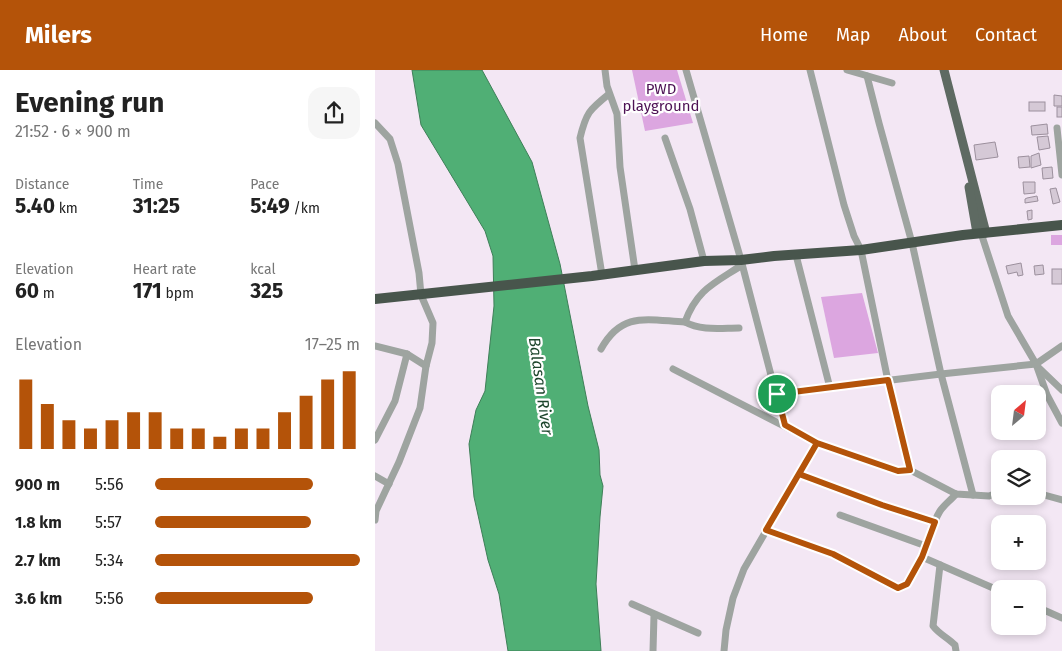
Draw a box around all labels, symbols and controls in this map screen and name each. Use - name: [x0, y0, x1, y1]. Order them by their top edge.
- text: Milers: [25, 21, 92, 49]
- text: Home: [760, 24, 808, 46]
- text: Map: [836, 24, 870, 46]
- text: About: [898, 24, 947, 46]
- text: Contact: [975, 24, 1037, 46]
- park label: PWD playground: [623, 80, 699, 115]
- text: Evening run: [15, 86, 164, 119]
- button: share: [308, 87, 360, 139]
- text: 21:52 · 6 × 900 m: [15, 122, 131, 141]
- text: Distance: [15, 176, 69, 193]
- text: Time: [133, 176, 163, 193]
- text: Pace: [250, 176, 279, 193]
- text: 5.40: [15, 193, 55, 219]
- text: 31:25: [133, 193, 180, 219]
- text: 5:49: [250, 193, 290, 219]
- text: km: [55, 200, 78, 217]
- text: /km: [290, 200, 320, 217]
- text: Elevation: [15, 261, 74, 278]
- text: Heart rate: [133, 261, 196, 278]
- text: kcal: [250, 261, 276, 278]
- text: 60: [15, 278, 39, 304]
- text: 171: [133, 278, 162, 304]
- text: 325: [250, 278, 283, 304]
- text: m: [39, 285, 55, 302]
- text: bpm: [162, 285, 194, 302]
- text: Elevation: [15, 335, 82, 354]
- text: 17–25 m: [305, 335, 360, 354]
- water label: Balasan River: [525, 336, 557, 437]
- pin: [756, 373, 798, 415]
- icon: arrive: [763, 380, 791, 408]
- north arrow: [991, 385, 1046, 440]
- map controls: [991, 385, 1046, 635]
- button: layers: [991, 450, 1046, 505]
- text: 900 m: [15, 475, 60, 494]
- text: 5:56: [95, 475, 123, 494]
- text: 1.8 km: [15, 513, 62, 532]
- text: 5:57: [95, 513, 122, 532]
- button: +: [991, 515, 1046, 570]
- text: 2.7 km: [15, 551, 61, 570]
- text: 5:34: [95, 551, 123, 570]
- button: −: [991, 580, 1046, 635]
- text: 3.6 km: [15, 589, 62, 608]
- text: 5:56: [95, 589, 123, 608]

